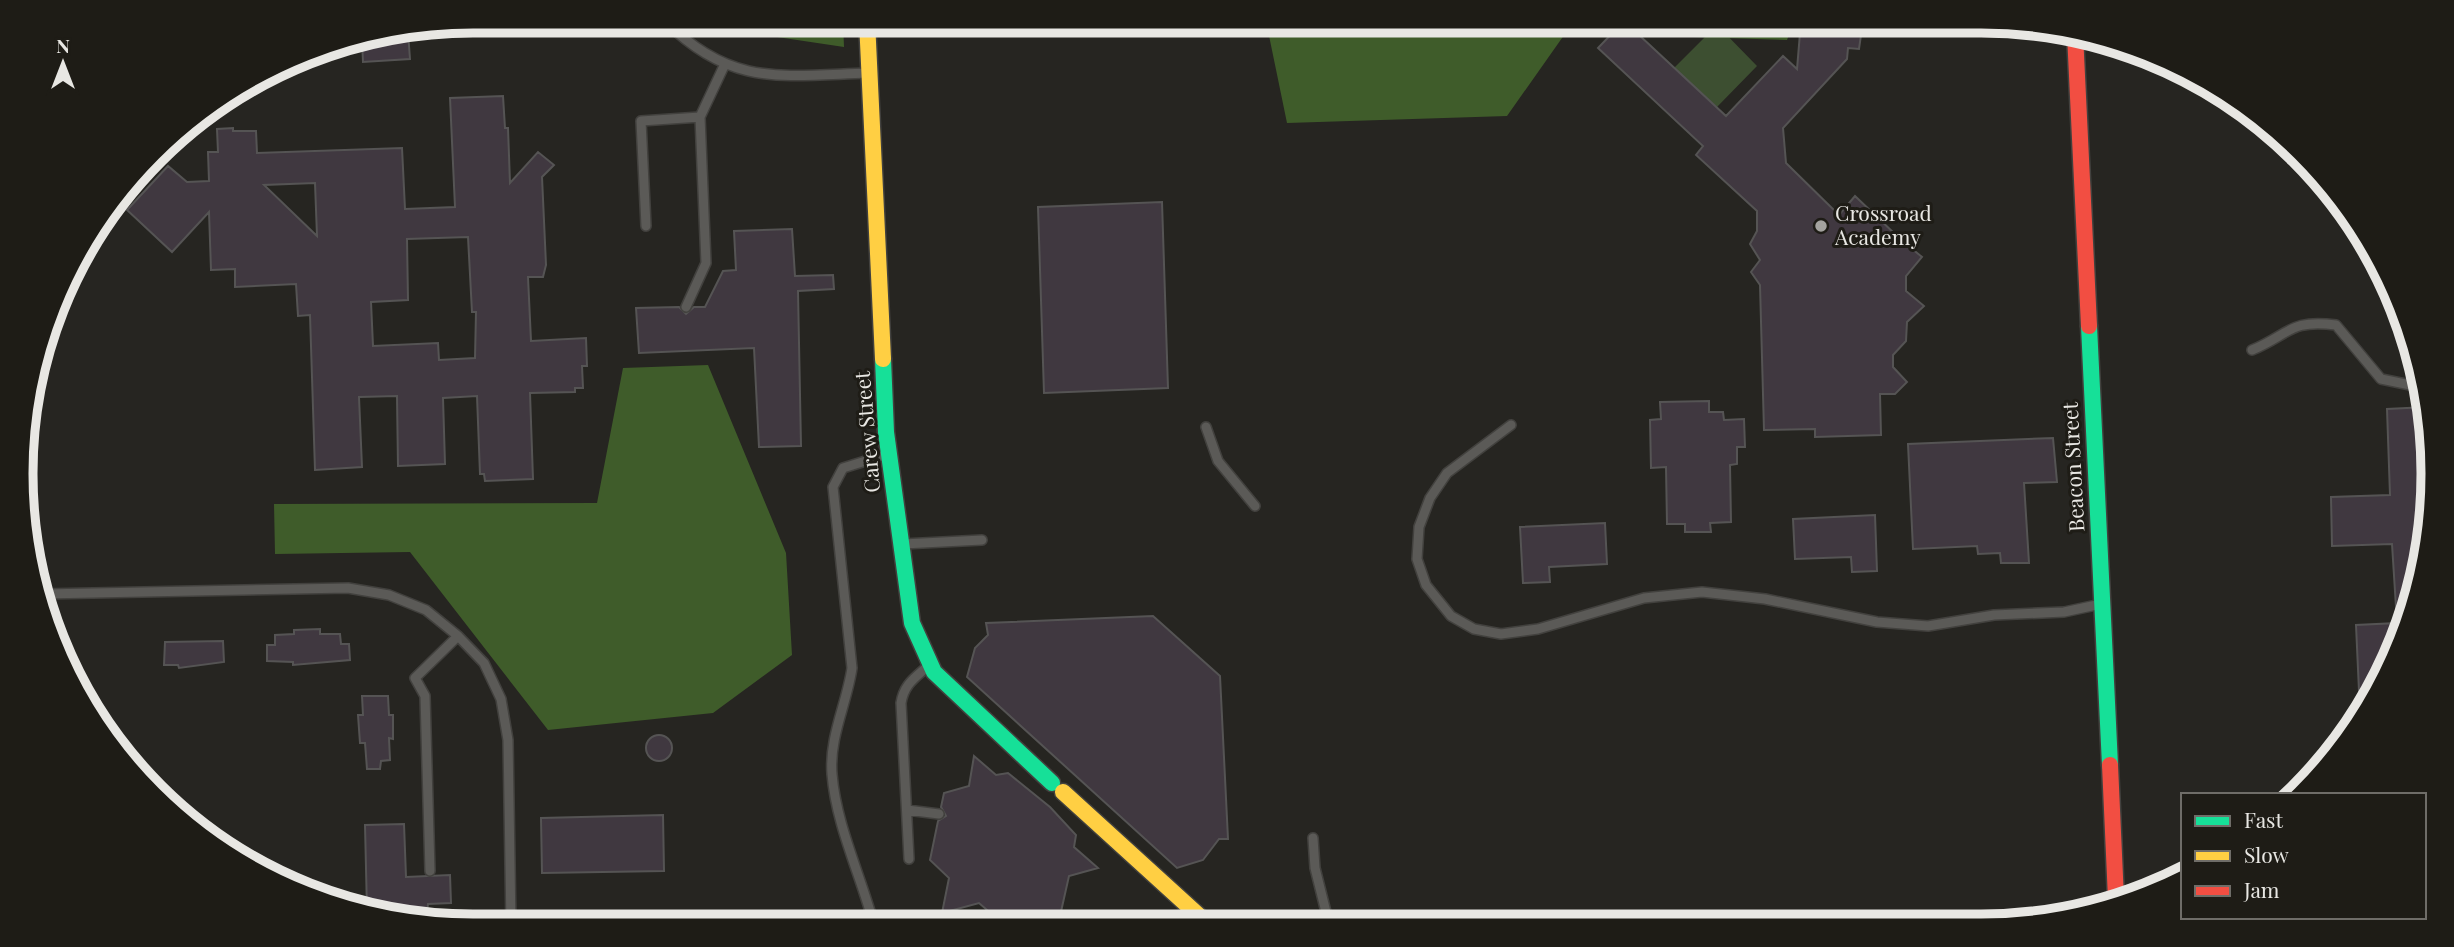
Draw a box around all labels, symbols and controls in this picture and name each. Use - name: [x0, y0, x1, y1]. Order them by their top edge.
- north arrow: [28, 28, 98, 98]
- text: N: [56, 32, 70, 58]
- place label: Crossroad Academy: [1834, 198, 1932, 250]
- marker: Crossroad Academy: [1813, 218, 1829, 234]
- street label: Carew Street: [847, 370, 885, 494]
- street label: Beacon Street: [2055, 401, 2089, 533]
- legend: [2181, 793, 2426, 919]
- text: Fast: [2244, 805, 2283, 833]
- text: Slow: [2244, 840, 2289, 868]
- text: Jam: [2243, 875, 2280, 903]

